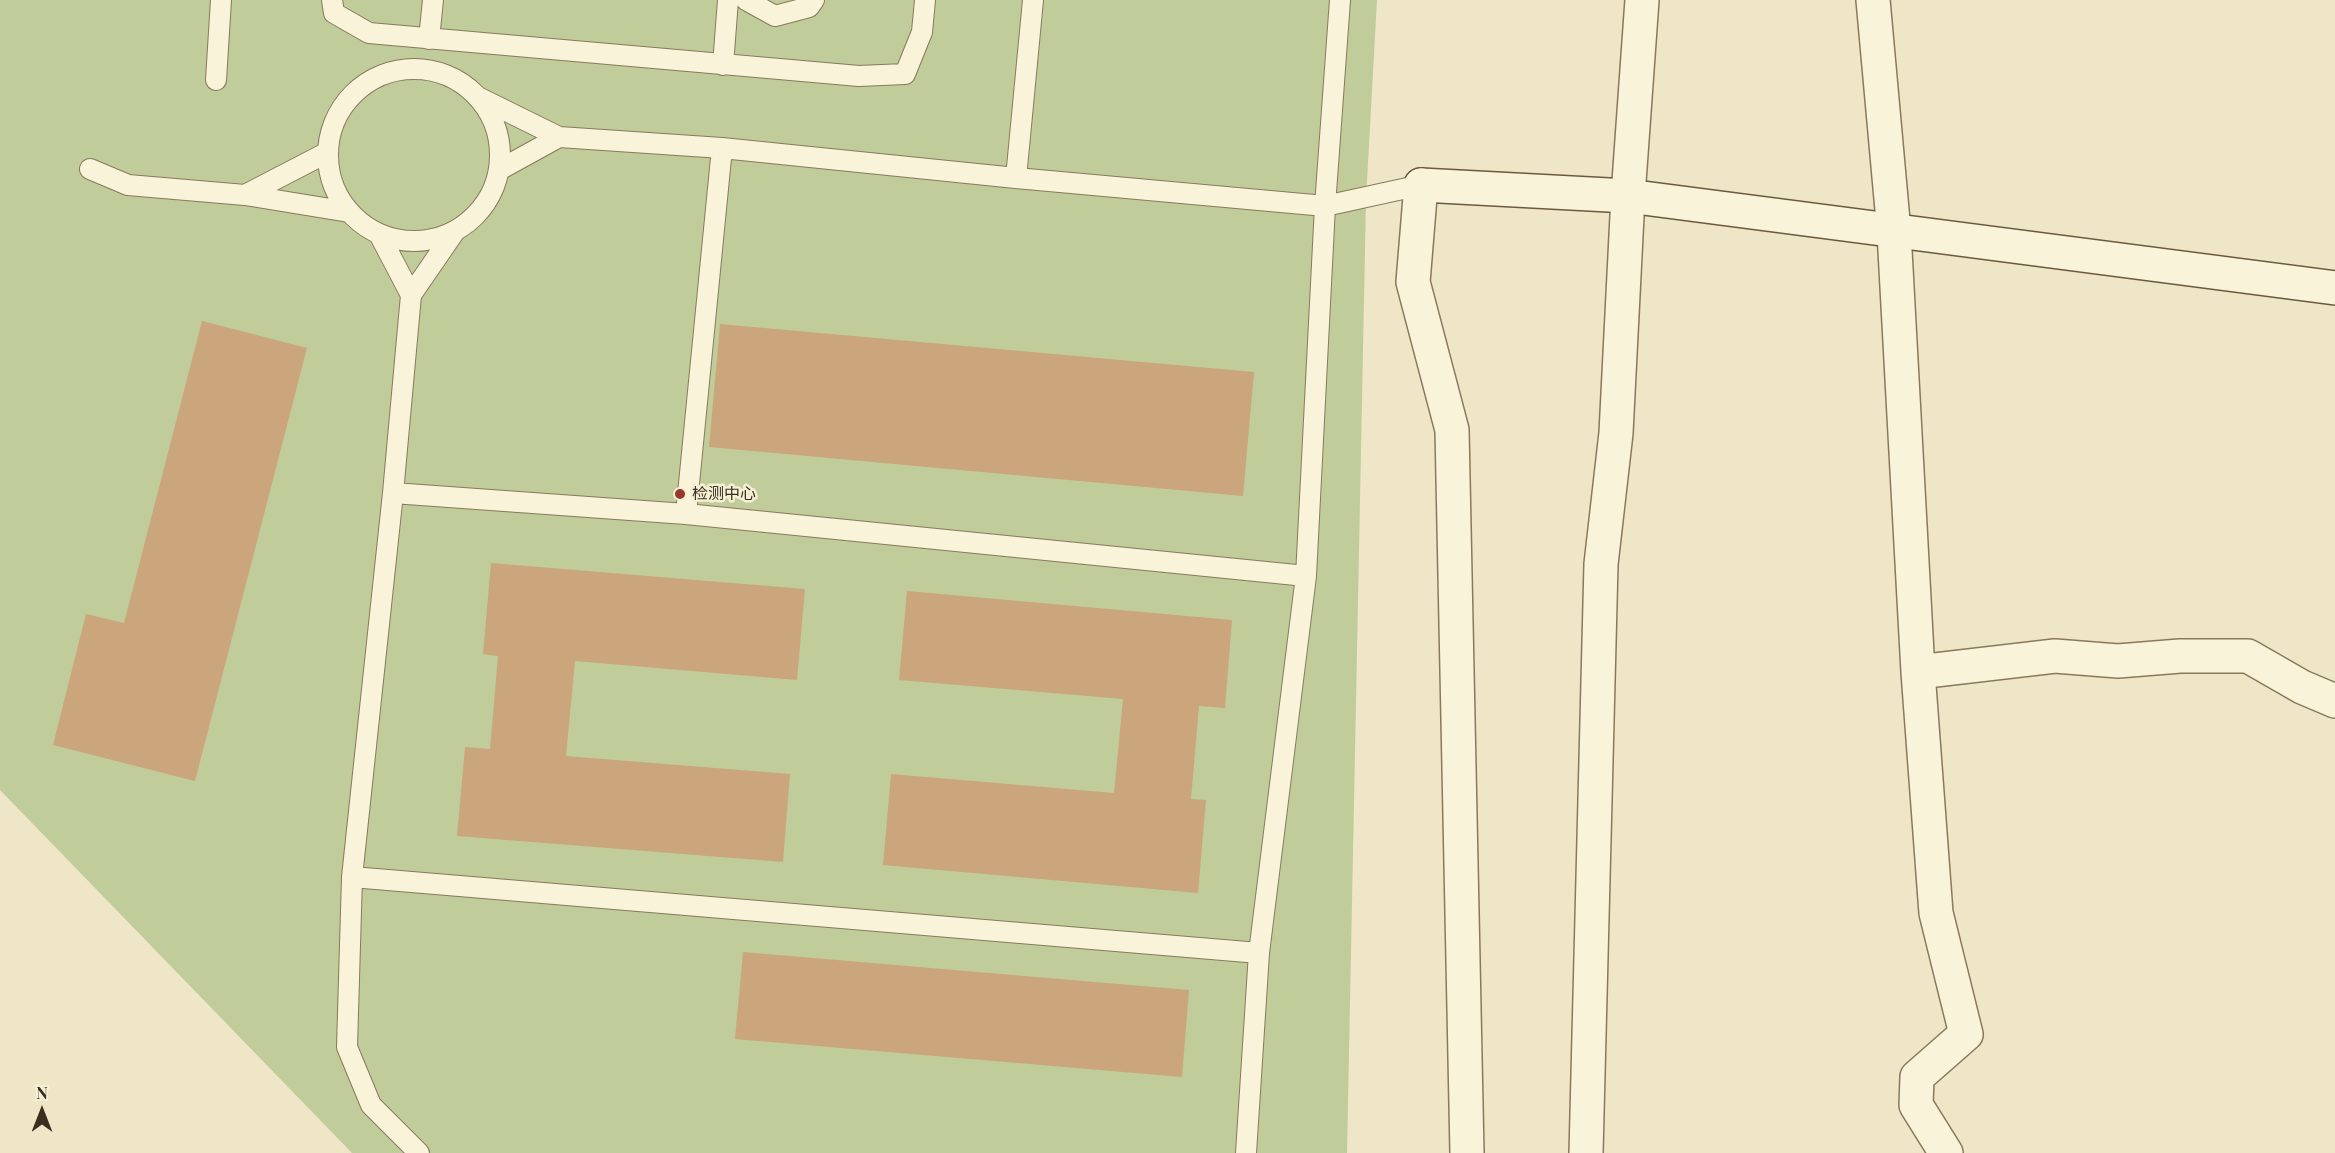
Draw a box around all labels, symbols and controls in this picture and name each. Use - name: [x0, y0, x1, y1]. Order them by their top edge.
- place label: 检测中心: [692, 484, 756, 504]
- marker: 检测中心: [673, 487, 687, 501]
- north arrow: [12, 1081, 72, 1141]
- text: N: [36, 1082, 48, 1103]

